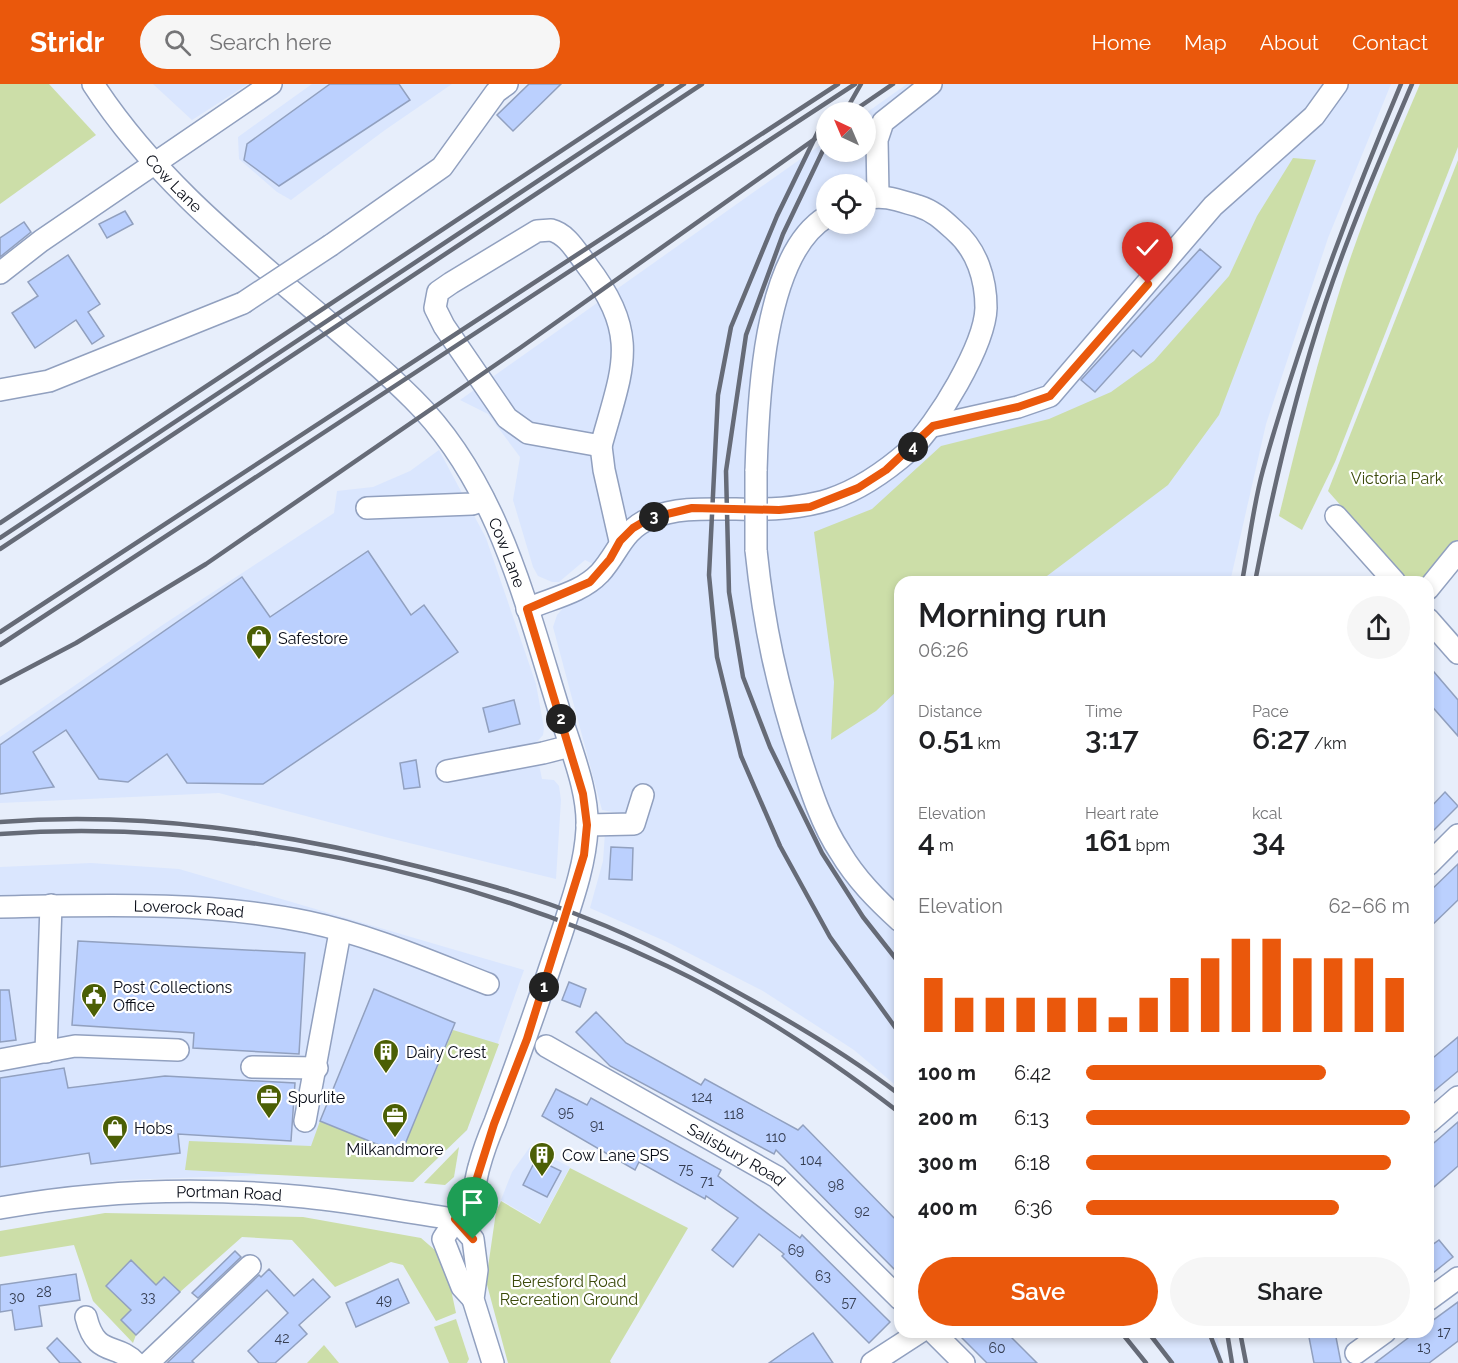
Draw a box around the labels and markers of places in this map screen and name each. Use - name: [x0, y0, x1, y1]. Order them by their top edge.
- pin: [1122, 222, 1173, 284]
- pin: 4: [898, 432, 928, 462]
- pin: 3: [639, 502, 669, 532]
- shop icon: Safestore: [244, 623, 274, 661]
- place label: Safestore: [278, 629, 348, 648]
- pin: 2: [546, 704, 576, 734]
- pin: 1: [529, 972, 559, 1002]
- place label: Post Collections Office: [113, 978, 233, 1015]
- public building icon: Post Collections Office: [79, 981, 109, 1019]
- building icon: Dairy Crest: [371, 1037, 401, 1075]
- place label: Dairy Crest: [406, 1043, 487, 1062]
- office icon: Spurlite: [254, 1082, 284, 1120]
- place label: Spurlite: [288, 1088, 345, 1107]
- office icon: Milkandmore: [380, 1101, 410, 1139]
- shop icon: Hobs: [100, 1113, 130, 1151]
- place label: Hobs: [134, 1119, 173, 1138]
- place label: Milkandmore: [346, 1140, 444, 1159]
- building icon: Cow Lane SPS: [527, 1140, 557, 1178]
- place label: Cow Lane SPS: [562, 1146, 669, 1165]
- pin: [447, 1177, 498, 1239]

